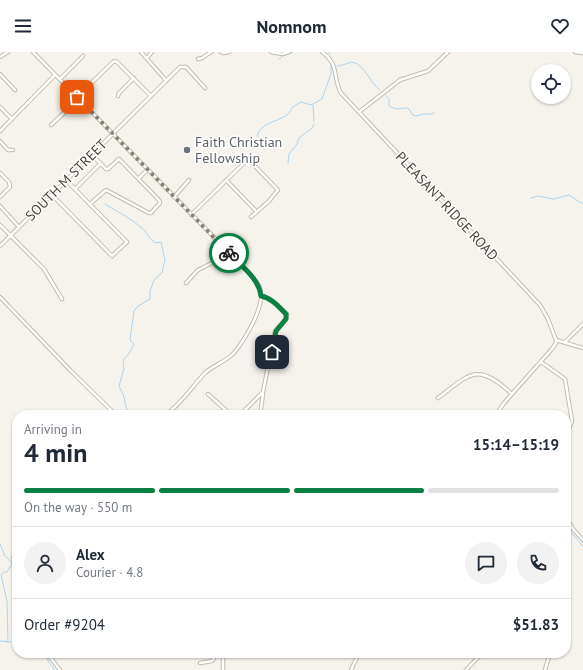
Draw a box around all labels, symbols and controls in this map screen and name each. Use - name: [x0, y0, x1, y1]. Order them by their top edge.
- icon: menu: [12, 15, 34, 37]
- text: Nomnom: [257, 15, 326, 38]
- icon: heart: [549, 15, 571, 37]
- map controls: [531, 64, 571, 104]
- button: locate: [531, 64, 571, 104]
- pin: [60, 80, 94, 114]
- icon: bag: [66, 86, 88, 108]
- place label: Faith Christian Fellowship: [195, 133, 282, 167]
- street label: SOUTH M STREET: [21, 135, 111, 225]
- marker: Faith Christian Fellowship: [182, 145, 192, 155]
- street label: PLEASANT RIDGE ROAD: [392, 148, 502, 264]
- courier: [209, 233, 249, 273]
- icon: bike: [218, 242, 240, 264]
- pin: [255, 335, 289, 369]
- icon: home: [261, 341, 283, 363]
- text: Arriving in: [24, 421, 82, 438]
- text: 15:14–15:19: [473, 435, 559, 454]
- text: 4 min: [24, 436, 87, 469]
- text: On the way · 550 m: [24, 499, 132, 516]
- button: person: [24, 542, 66, 584]
- button: chat: [465, 542, 507, 584]
- button: phone: [517, 542, 559, 584]
- text: Alex: [76, 545, 105, 564]
- text: Courier · 4.8: [76, 564, 143, 581]
- text: Order #9204: [24, 615, 105, 634]
- text: $51.83: [513, 615, 559, 634]

